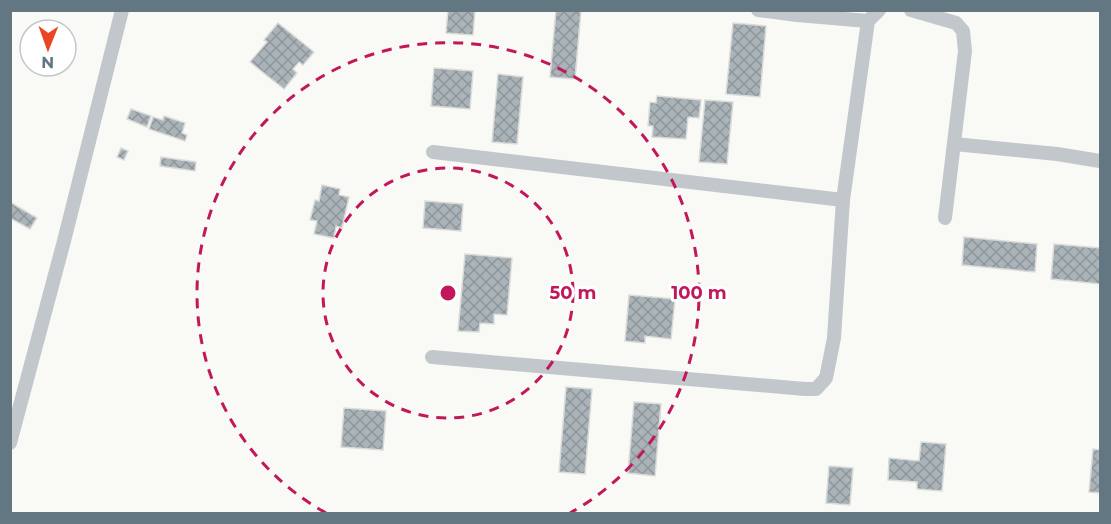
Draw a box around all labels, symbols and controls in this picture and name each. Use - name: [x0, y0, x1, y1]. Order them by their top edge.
- north arrow: [18, 18, 78, 78]
- text: N: [41, 53, 54, 72]
- text: 50 m: [550, 282, 596, 304]
- text: 100 m: [671, 282, 727, 304]
- centre of rings: [438, 283, 458, 303]

